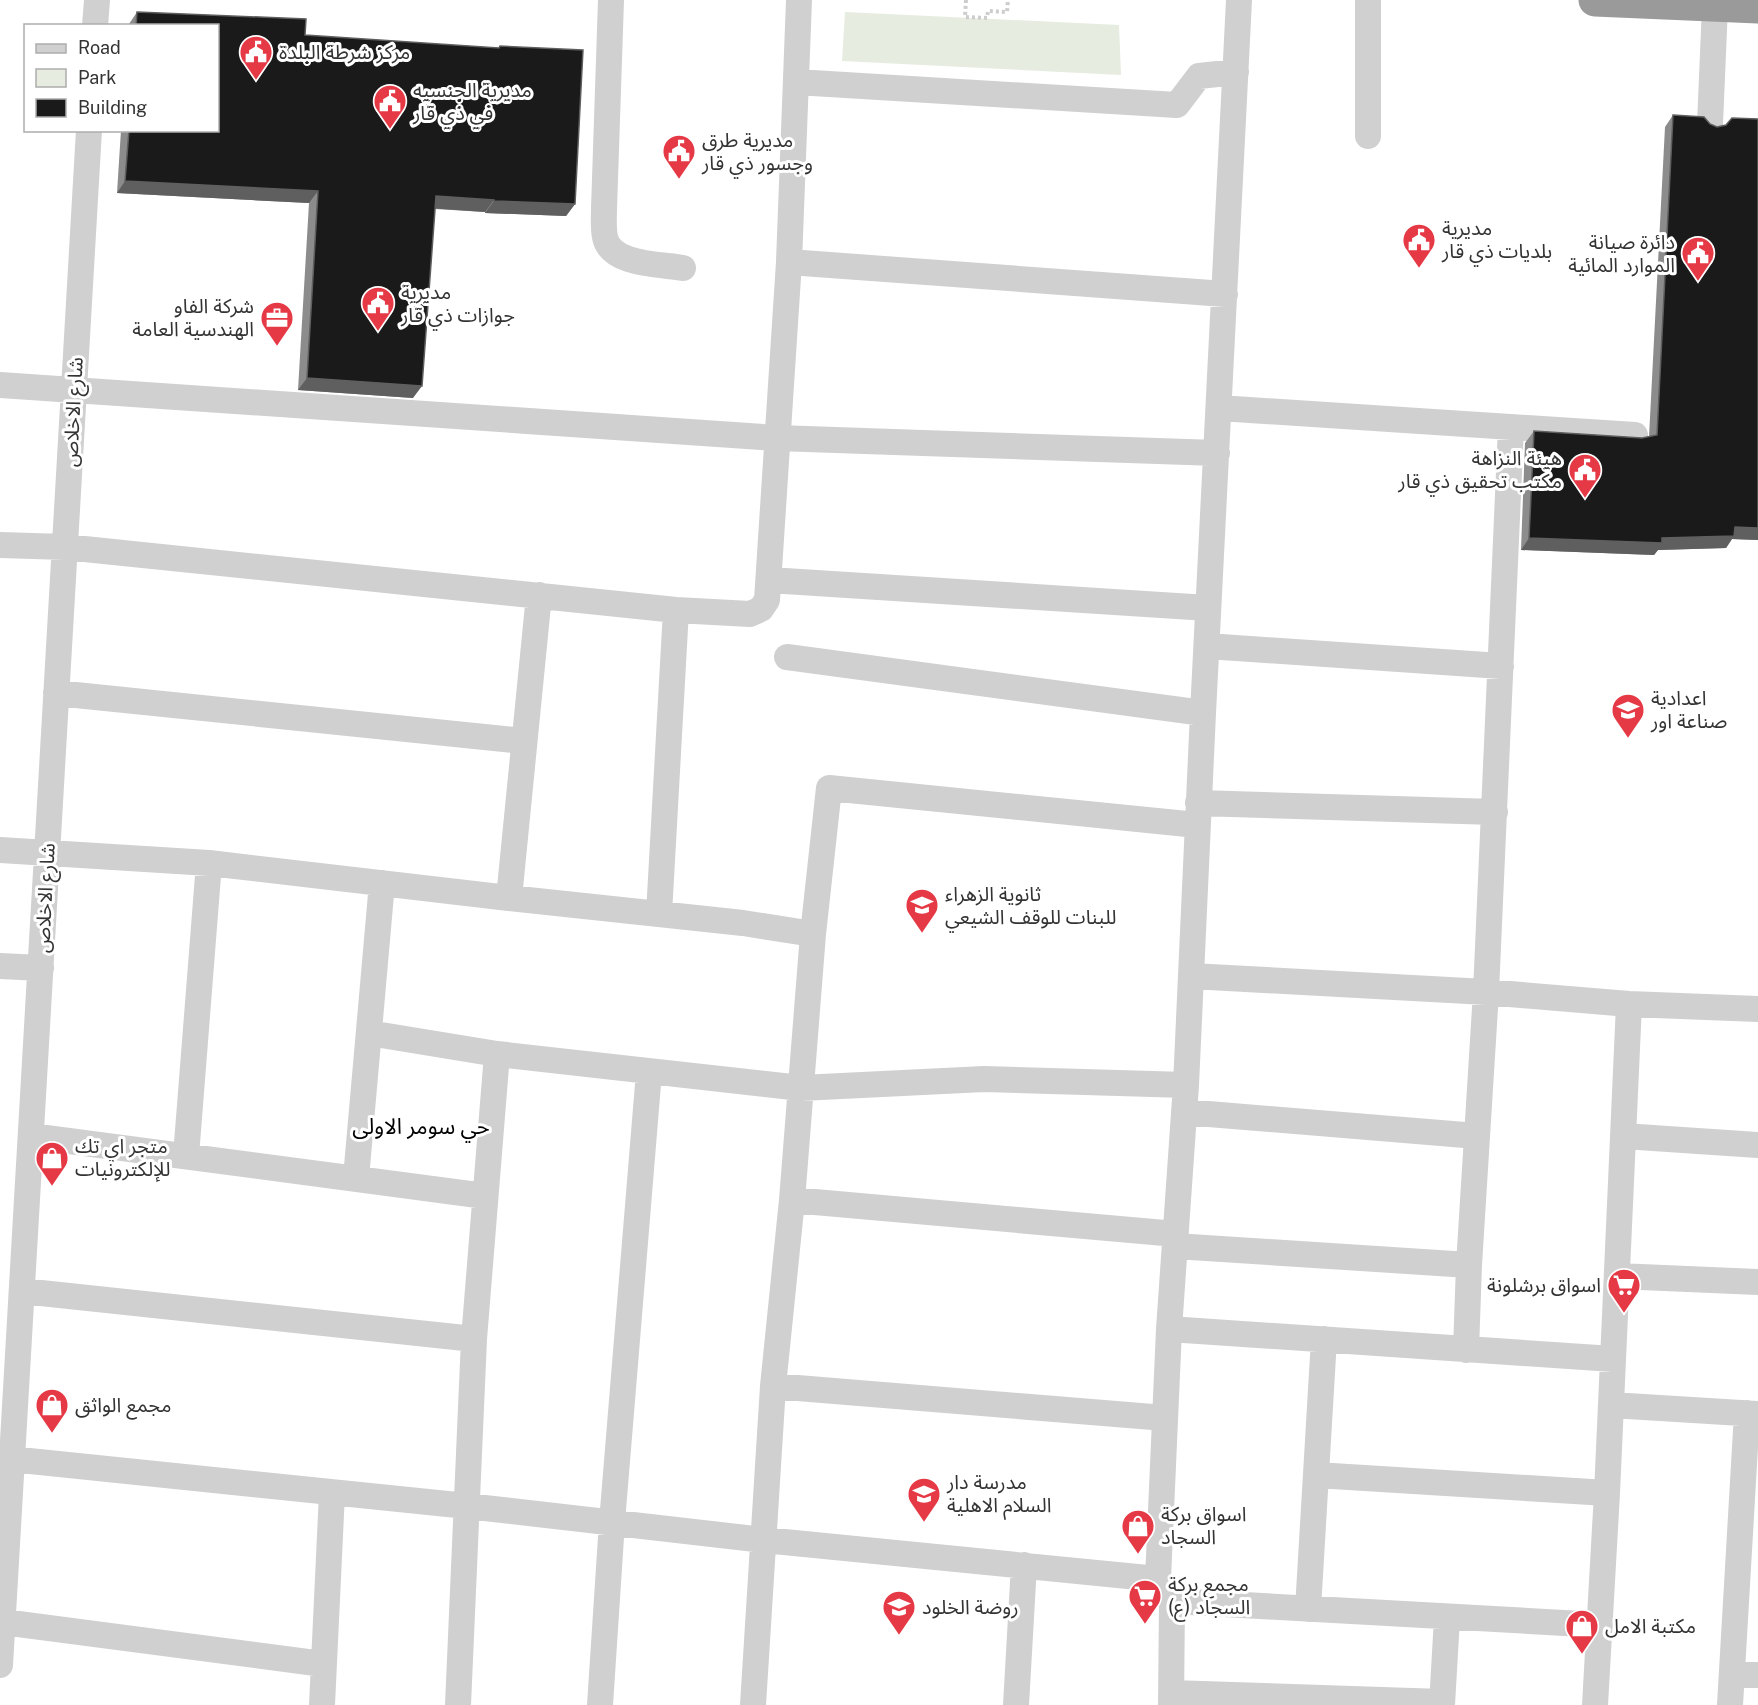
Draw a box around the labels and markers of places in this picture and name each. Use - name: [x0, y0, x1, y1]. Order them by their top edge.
- public building icon: مركز شرطة البلدة: [238, 34, 274, 81]
- place label: مركز شرطة البلدة: [279, 40, 410, 64]
- place label: مديرية الجنسيه في ذي قار: [412, 78, 532, 129]
- public building icon: مديرية الجنسيه في ذي قار: [372, 83, 408, 130]
- place label: مديرية طرق وجسور ذي قار: [701, 128, 813, 179]
- public building icon: مديرية طرق وجسور ذي قار: [661, 133, 697, 180]
- place label: مديرية بلديات ذي قار: [1441, 216, 1552, 267]
- public building icon: مديرية بلديات ذي قار: [1401, 222, 1437, 269]
- place label: دائرة صيانة الموارد المائية: [1568, 230, 1675, 277]
- public building icon: دائرة صيانة الموارد المائية: [1680, 235, 1716, 282]
- place label: مديرية جوازات ذي قار: [400, 280, 515, 331]
- public building icon: مديرية جوازات ذي قار: [360, 285, 396, 332]
- place label: شركة الفاو الهندسية العامة: [132, 294, 254, 341]
- office icon: شركة الفاو الهندسية العامة: [259, 300, 295, 347]
- place label: هيئة النزاهة مكتب تحقيق ذي قار: [1397, 446, 1562, 497]
- public building icon: هيئة النزاهة مكتب تحقيق ذي قار: [1567, 452, 1603, 499]
- place label: اعدادية صناعة اور: [1650, 686, 1727, 733]
- school or university icon: اعدادية صناعة اور: [1610, 692, 1646, 739]
- place label: ثانوية الزهراء للبنات للوقف الشيعي: [945, 882, 1116, 933]
- school or university icon: ثانوية الزهراء للبنات للوقف الشيعي: [904, 887, 940, 934]
- place label: متجر اي تك للإلكترونيات: [75, 1134, 170, 1182]
- shop icon: متجر اي تك للإلكترونيات: [34, 1140, 70, 1187]
- supermarket icon: اسواق برشلونة: [1606, 1267, 1642, 1314]
- place label: اسواق برشلونة: [1487, 1273, 1601, 1297]
- shop icon: مجمع الواثق: [34, 1387, 70, 1434]
- place label: مجمع الواثق: [75, 1393, 172, 1420]
- place label: مدرسة دار السلام الاهلية: [946, 1470, 1052, 1520]
- school or university icon: مدرسة دار السلام الاهلية: [906, 1476, 942, 1523]
- place label: اسواق بركة السجاد: [1161, 1502, 1246, 1549]
- shop icon: اسواق بركة السجاد: [1120, 1508, 1156, 1555]
- place label: مجمع بركة السجاد (ع): [1168, 1572, 1250, 1622]
- supermarket icon: مجمع بركة السجاد (ع): [1127, 1578, 1163, 1625]
- school or university icon: روضة الخلود: [881, 1589, 917, 1636]
- place label: روضة الخلود: [922, 1595, 1019, 1619]
- shop icon: مكتبة الامل: [1564, 1608, 1600, 1655]
- place label: مكتبة الامل: [1605, 1614, 1696, 1638]

